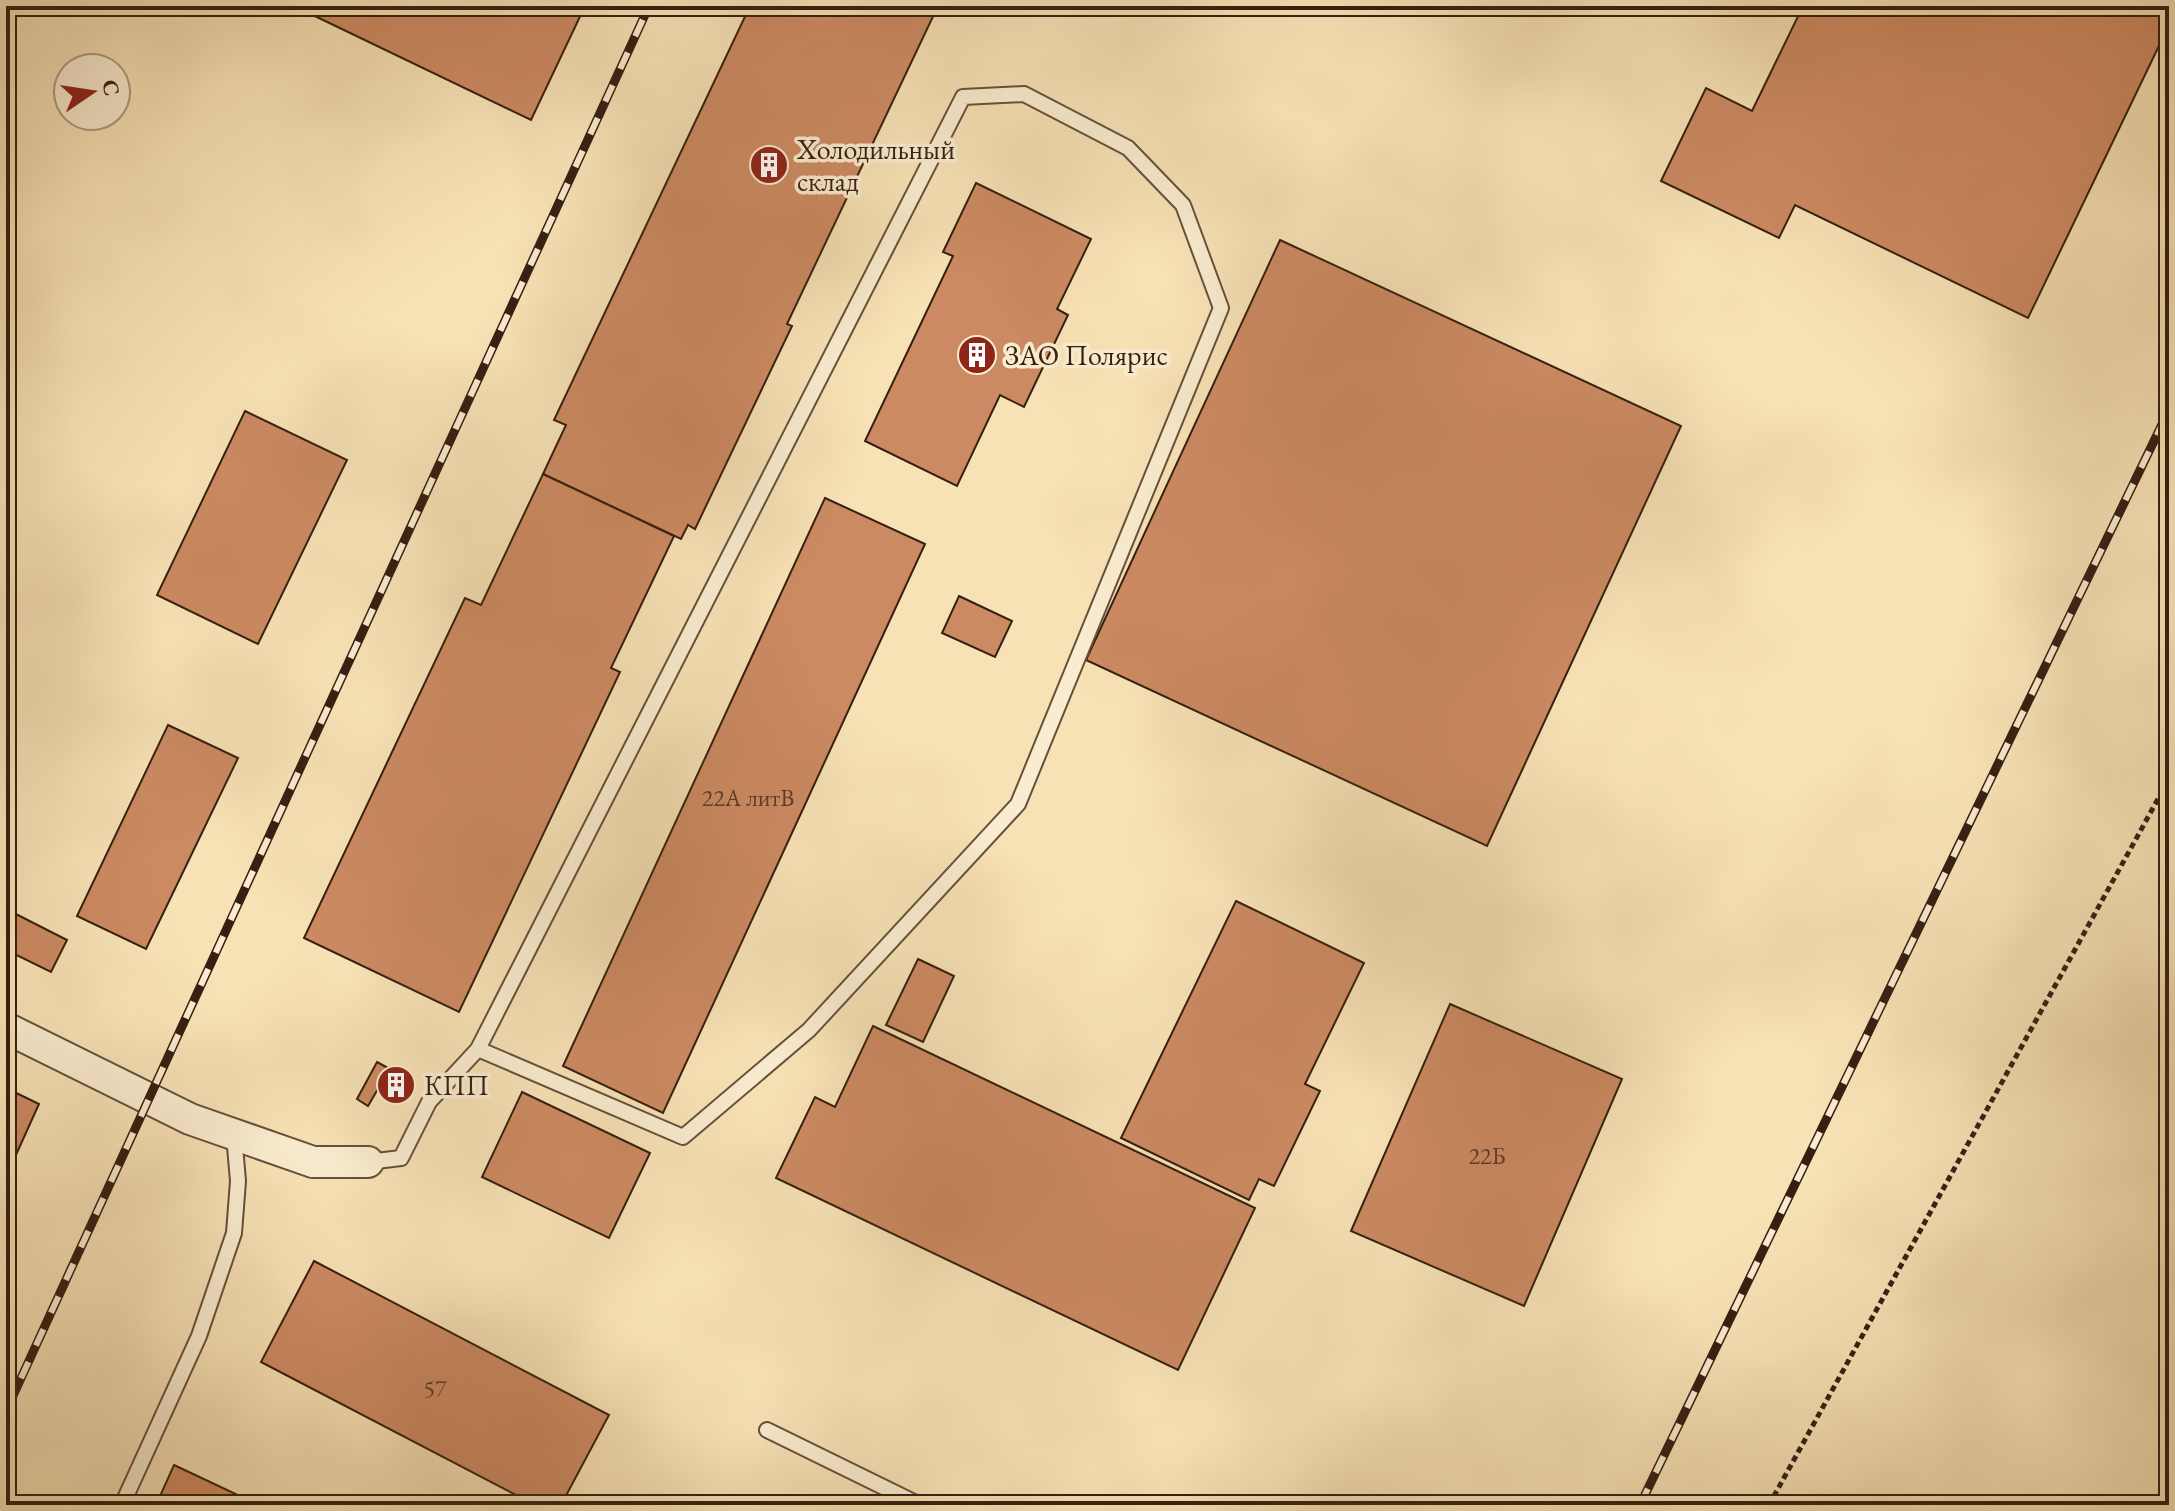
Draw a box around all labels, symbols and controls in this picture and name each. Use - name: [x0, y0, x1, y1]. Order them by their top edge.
- north arrow: [52, 52, 132, 132]
- text: С: [95, 77, 127, 98]
- place label: Холодильный склад: [796, 131, 955, 199]
- building icon: Холодильный склад: [748, 144, 790, 186]
- building icon: ЗАО Полярис: [956, 334, 998, 376]
- place label: ЗАО Полярис: [1005, 337, 1168, 373]
- house number: 22А литВ: [702, 782, 794, 813]
- building icon: КПП: [375, 1064, 417, 1106]
- place label: КПП: [424, 1067, 489, 1103]
- house number: 22Б: [1468, 1140, 1506, 1171]
- house number: 57: [423, 1373, 447, 1404]

